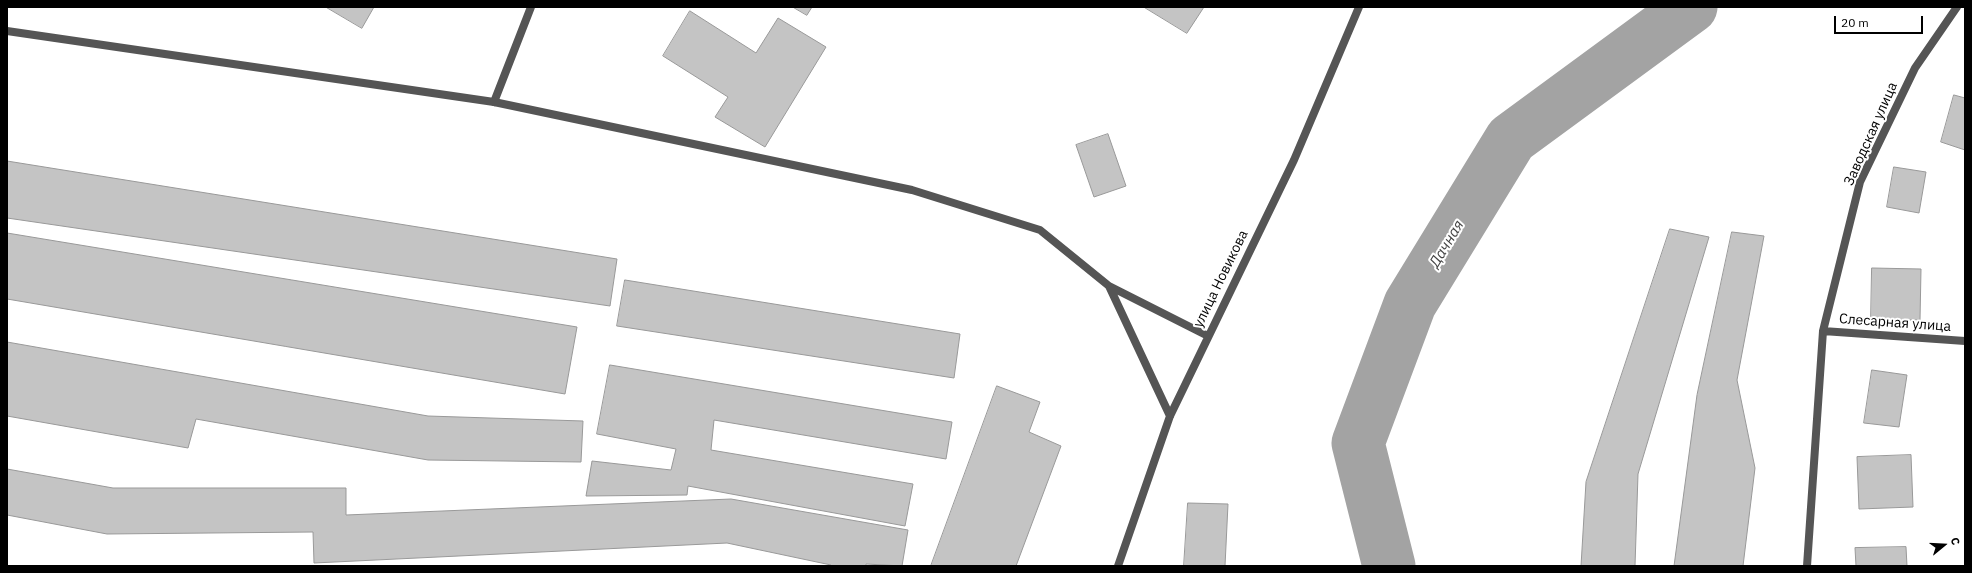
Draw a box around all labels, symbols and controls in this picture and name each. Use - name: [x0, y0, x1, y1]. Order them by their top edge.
- scale bar: [1836, 8, 1925, 34]
- text: 20 m: [1841, 15, 1869, 30]
- street label: Заводская улица: [1841, 80, 1901, 188]
- water label: Дачная: [1426, 217, 1468, 271]
- street label: улица Новикова: [1190, 228, 1252, 330]
- street label: Слесарная улица: [1838, 311, 1952, 335]
- north arrow: [1924, 525, 1964, 565]
- text: С: [1948, 536, 1963, 547]

